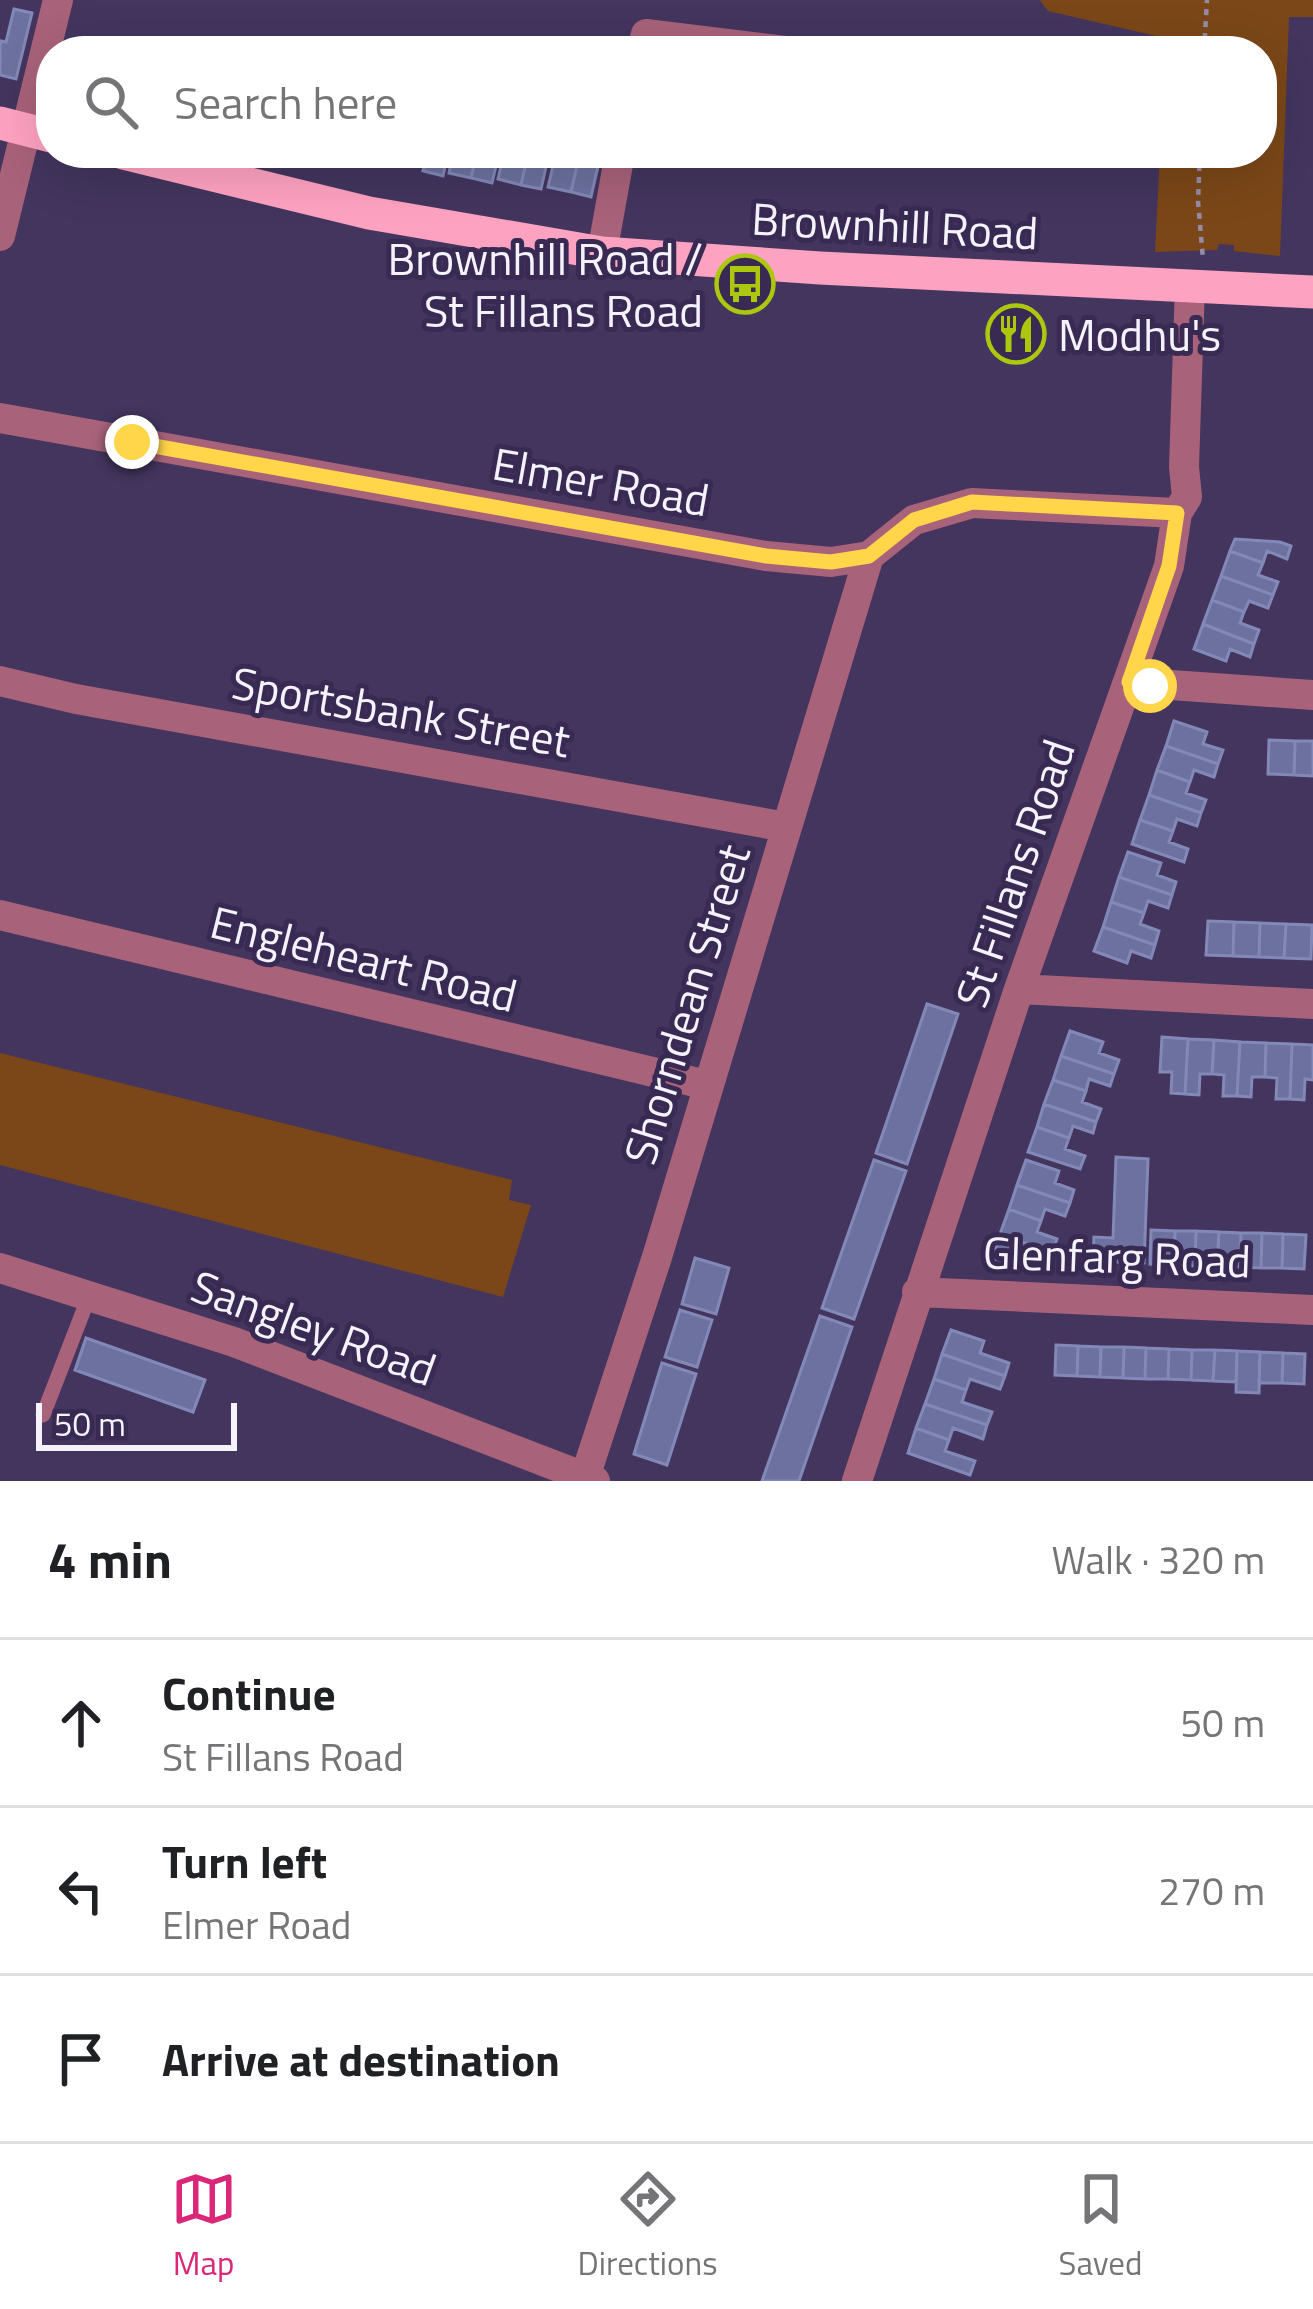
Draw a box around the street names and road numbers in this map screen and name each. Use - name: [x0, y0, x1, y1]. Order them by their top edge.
- street label: Brownhill Road: [750, 184, 1040, 266]
- street label: Elmer Road: [487, 429, 715, 533]
- street label: Sportsbank Street: [227, 648, 576, 774]
- street label: St Fillans Road: [936, 730, 1092, 1016]
- street label: Shorndean Street: [605, 836, 767, 1172]
- street label: Engleheart Road: [204, 887, 524, 1029]
- street label: Glenfarg Road: [982, 1217, 1252, 1295]
- street label: Sangley Road: [182, 1251, 446, 1403]

